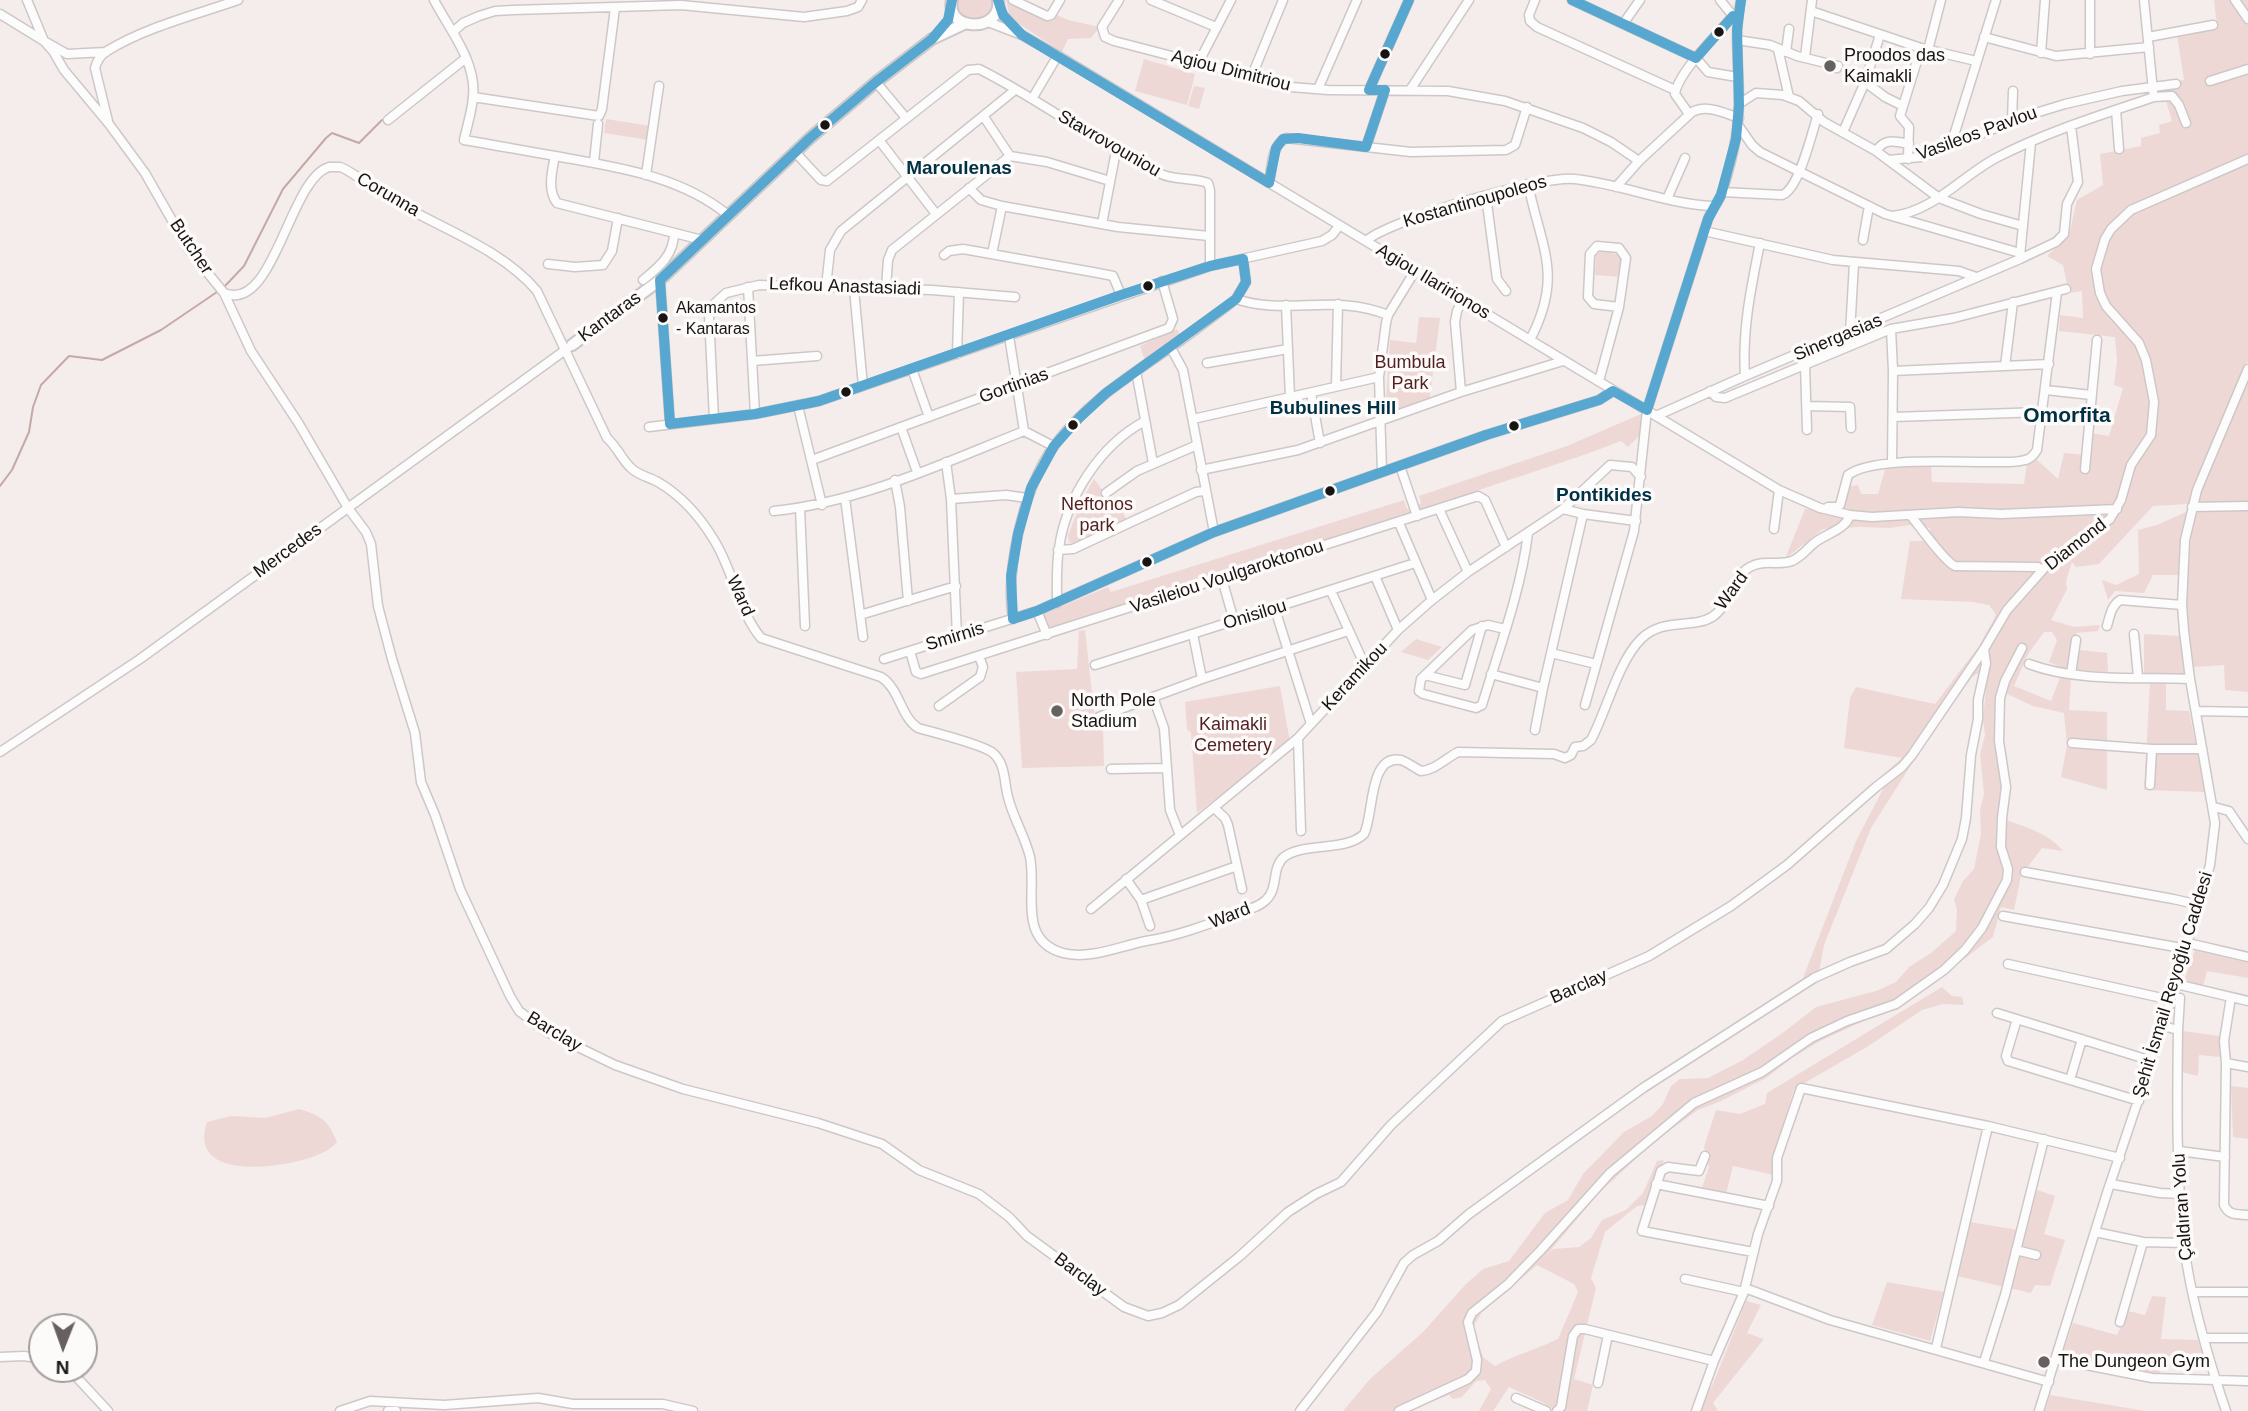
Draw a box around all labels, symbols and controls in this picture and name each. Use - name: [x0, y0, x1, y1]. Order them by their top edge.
- unlabelled marker: [1712, 25, 1726, 39]
- place label: Proodos das Kaimakli: [1844, 45, 1945, 88]
- street label: Agiou Dimitriou: [1169, 46, 1293, 96]
- unlabelled marker: [1378, 47, 1392, 61]
- marker: Proodos das Kaimakli: [1822, 58, 1838, 74]
- street label: Vasileos Pavlou: [1914, 102, 2040, 166]
- street label: Stavrovouniou: [1054, 106, 1164, 182]
- unlabelled marker: [818, 118, 832, 132]
- district label: Maroulenas: [906, 158, 1012, 180]
- street label: Corunna: [353, 168, 423, 222]
- street label: Kostantinoupoleos: [1401, 171, 1549, 233]
- street label: Butcher: [165, 215, 217, 279]
- street label: Agiou Ilaririonos: [1372, 240, 1494, 324]
- street label: Lefkou Anastasiadi: [769, 274, 921, 300]
- unlabelled marker: [1141, 279, 1155, 293]
- street label: Kantaras: [575, 287, 645, 347]
- place label: Akamantos - Kantaras: [676, 299, 756, 337]
- street label: Sinergasias: [1790, 310, 1886, 366]
- marker: Akamantos - Kantaras: [656, 311, 670, 325]
- park label: Bumbula Park: [1374, 352, 1446, 394]
- street label: Gortinias: [976, 364, 1052, 408]
- unlabelled marker: [839, 385, 853, 399]
- district label: Bubulines Hill: [1270, 398, 1396, 420]
- district label: Omorfita: [2023, 403, 2111, 429]
- unlabelled marker: [1066, 418, 1080, 432]
- unlabelled marker: [1507, 419, 1521, 433]
- unlabelled marker: [1323, 484, 1337, 498]
- district label: Pontikides: [1556, 485, 1652, 507]
- park label: Neftonos park: [1061, 494, 1133, 536]
- street label: Diamond: [2041, 514, 2111, 576]
- street label: Mercedes: [250, 519, 326, 583]
- street label: Vasileiou Voulgaroktonou: [1128, 536, 1326, 618]
- unlabelled marker: [1140, 555, 1154, 569]
- street label: Ward: [1711, 568, 1753, 614]
- street label: Ward: [722, 572, 758, 620]
- street label: Onisilou: [1221, 595, 1289, 635]
- street label: Smirnis: [923, 618, 987, 656]
- street label: Keramikou: [1318, 638, 1392, 716]
- place label: North Pole Stadium: [1071, 690, 1156, 732]
- marker: North Pole Stadium: [1049, 703, 1065, 719]
- park label: Kaimakli Cemetery: [1194, 714, 1272, 756]
- street label: Şehit İsmail Reyoğlu Caddesi: [2128, 869, 2218, 1101]
- street label: Ward: [1206, 898, 1254, 934]
- street label: Barclay: [1547, 965, 1611, 1009]
- street label: Barclay: [523, 1007, 585, 1057]
- street label: Çaldıran Yolu: [2168, 1153, 2198, 1261]
- street label: Barclay: [1050, 1248, 1110, 1302]
- north arrow: [28, 1313, 98, 1383]
- place label: The Dungeon Gym: [2058, 1351, 2210, 1373]
- marker: The Dungeon Gym: [2036, 1354, 2052, 1370]
- text: N: [56, 1357, 70, 1378]

